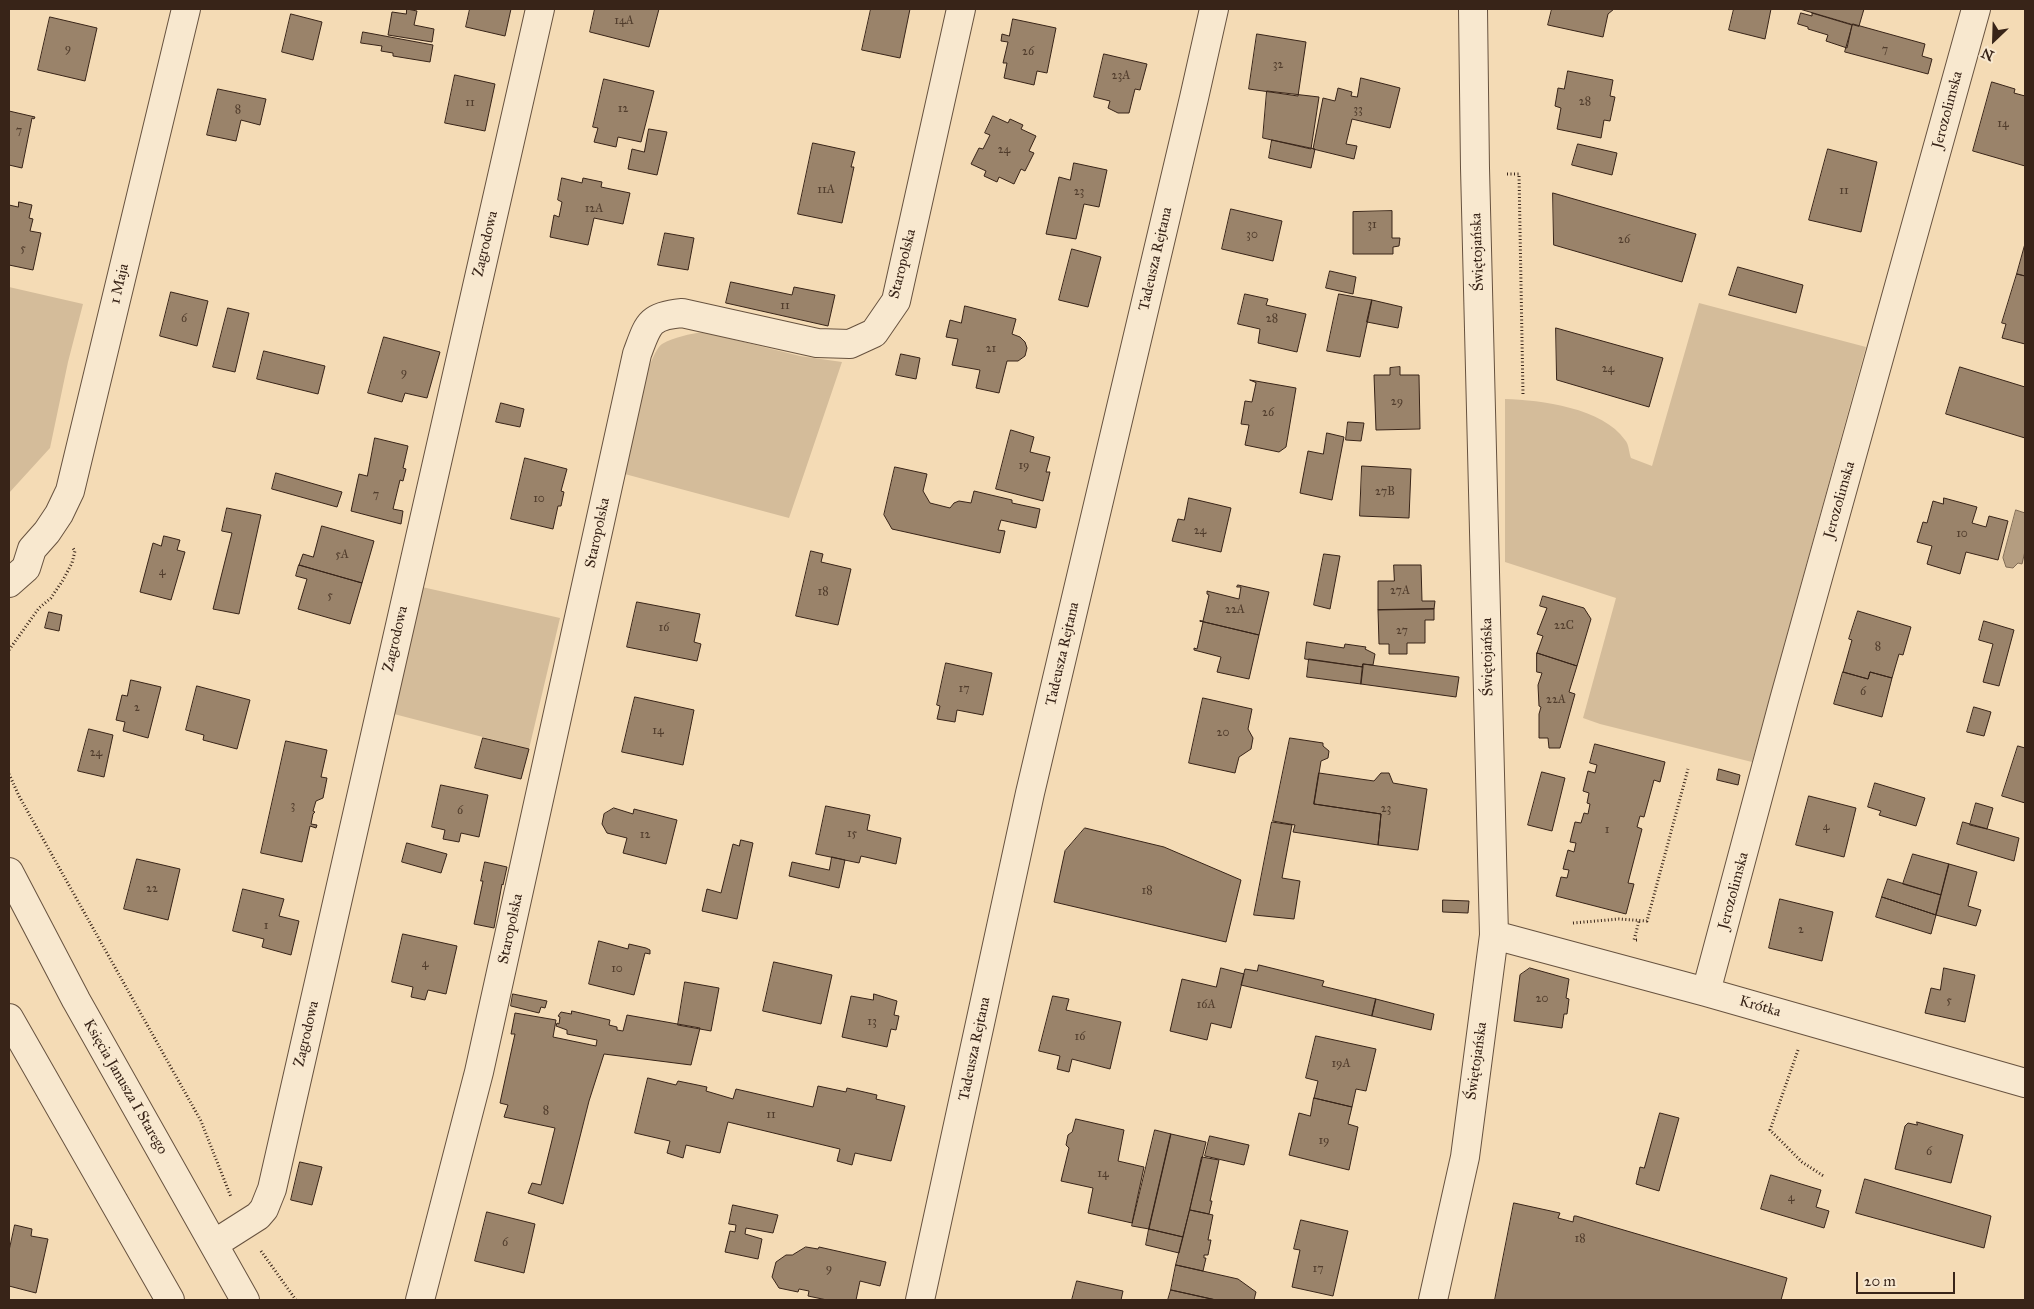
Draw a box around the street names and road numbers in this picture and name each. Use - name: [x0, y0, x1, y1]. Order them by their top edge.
- street label: Jerozolimska: [1929, 69, 1967, 151]
- street label: Tadeusza Rejtana: [1135, 205, 1177, 313]
- street label: Zagrodowa: [470, 209, 502, 279]
- street label: Świętojańska: [1468, 212, 1488, 292]
- street label: Staropolska: [886, 227, 920, 301]
- street label: 1 Maja: [107, 262, 133, 306]
- street label: Jerozolimska: [1820, 459, 1860, 541]
- street label: Staropolska: [582, 496, 614, 570]
- street label: Tadeusza Rejtana: [1042, 600, 1084, 708]
- street label: Zagrodowa: [380, 604, 412, 674]
- street label: Świętojańska: [1478, 618, 1498, 696]
- street label: Jerozolimska: [1715, 850, 1753, 932]
- street label: Staropolska: [495, 892, 527, 966]
- street label: Krótka: [1737, 992, 1783, 1022]
- street label: Tadeusza Rejtana: [955, 995, 995, 1103]
- street label: Zagrodowa: [291, 999, 323, 1069]
- street label: Księcia Janusza I Starego: [79, 1016, 171, 1158]
- street label: Świętojańska: [1463, 1021, 1491, 1101]

